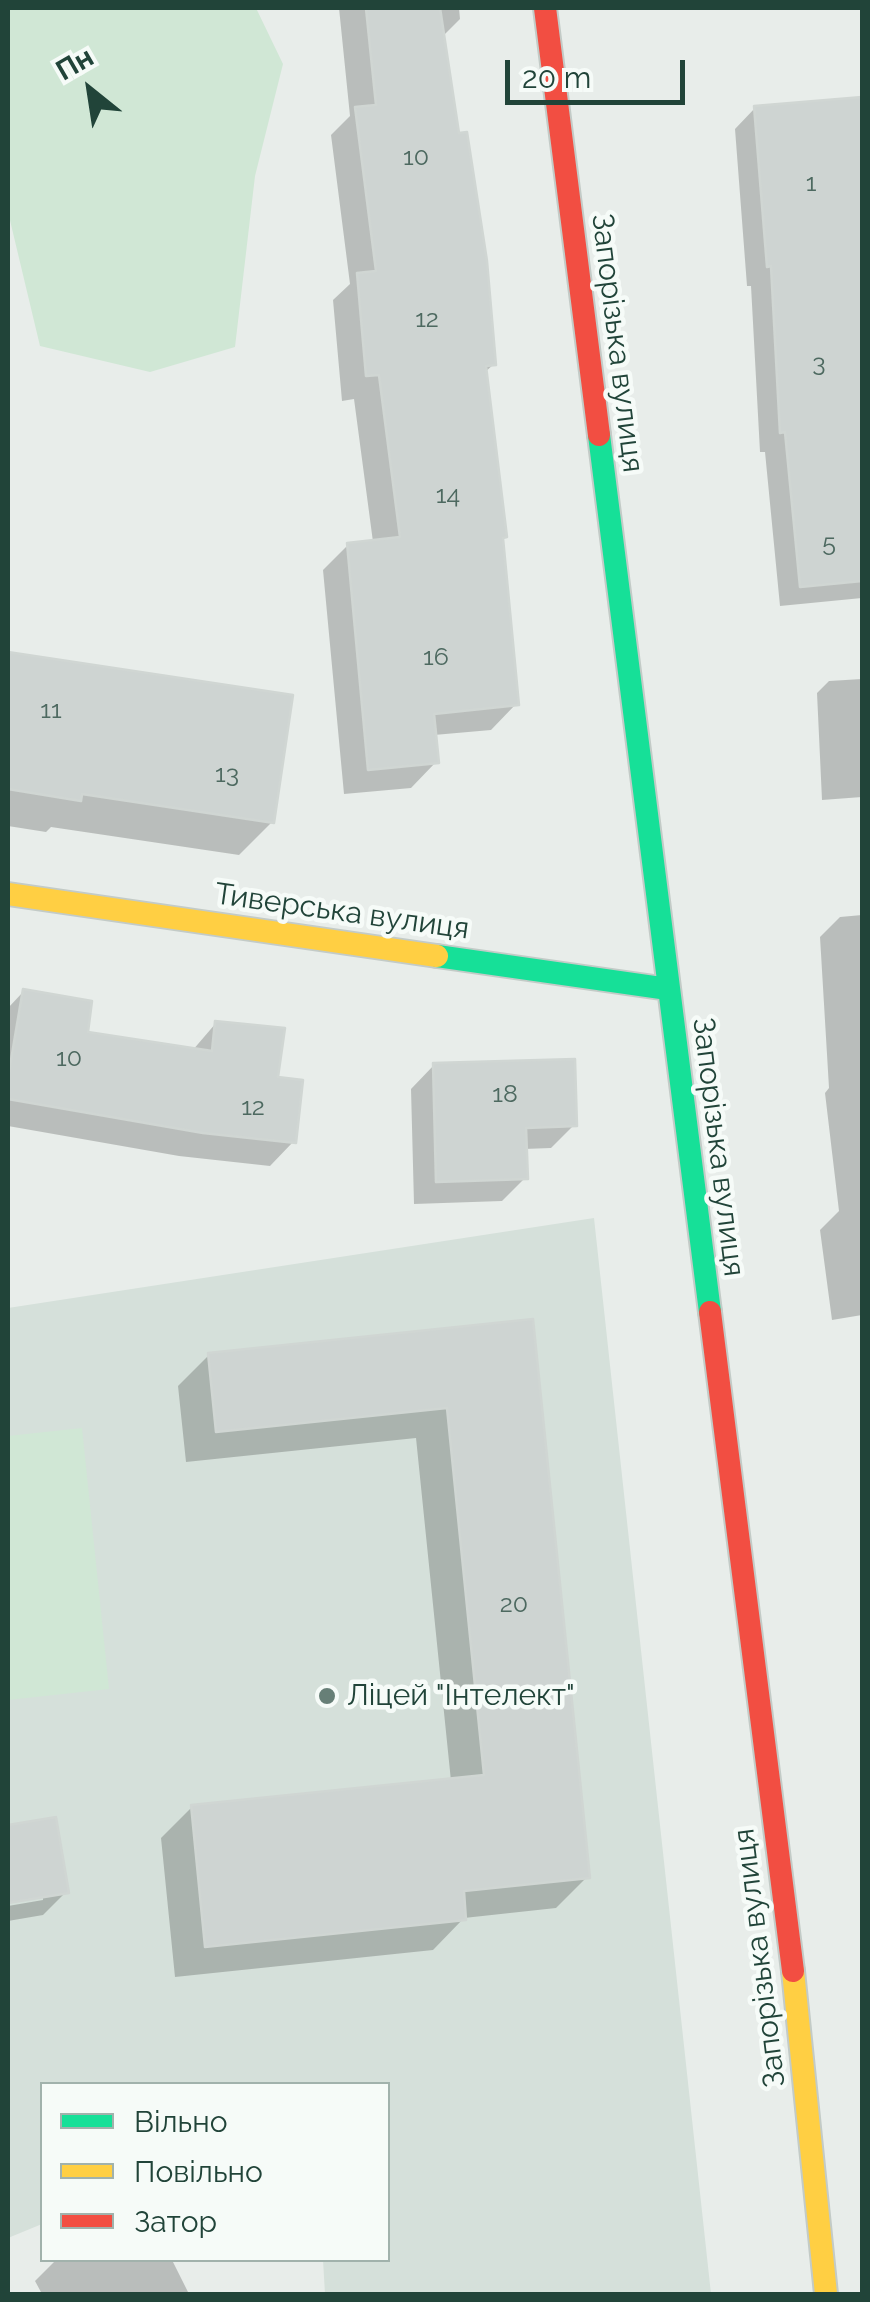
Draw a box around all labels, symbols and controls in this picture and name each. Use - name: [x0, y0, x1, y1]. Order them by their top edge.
- north arrow: [40, 40, 140, 140]
- text: Пн: [50, 40, 99, 87]
- scale bar: [510, 40, 690, 102]
- text: 20 m: [522, 60, 591, 95]
- house number: 10: [403, 142, 429, 172]
- house number: 1: [806, 168, 816, 198]
- street label: Запорізька вулиця: [583, 211, 651, 475]
- house number: 12: [415, 304, 439, 334]
- house number: 3: [812, 348, 826, 378]
- house number: 14: [436, 480, 460, 510]
- house number: 5: [822, 528, 836, 558]
- house number: 16: [423, 642, 449, 672]
- house number: 11: [40, 695, 62, 725]
- house number: 13: [215, 759, 239, 789]
- street label: Тиверська вулиця: [213, 876, 471, 948]
- street label: Запорізька вулиця: [684, 1015, 752, 1279]
- house number: 10: [56, 1043, 82, 1073]
- house number: 18: [492, 1079, 518, 1109]
- house number: 12: [241, 1092, 265, 1122]
- house number: 20: [500, 1589, 528, 1619]
- place label: Ліцей "Інтелект": [347, 1678, 575, 1714]
- marker: Ліцей "Інтелект": [316, 1685, 338, 1707]
- street label: Запорізька вулиця: [726, 1826, 794, 2090]
- legend: [40, 2082, 390, 2262]
- text: Вільно: [134, 2104, 228, 2139]
- text: Повільно: [134, 2154, 263, 2189]
- text: Затор: [134, 2204, 217, 2239]

